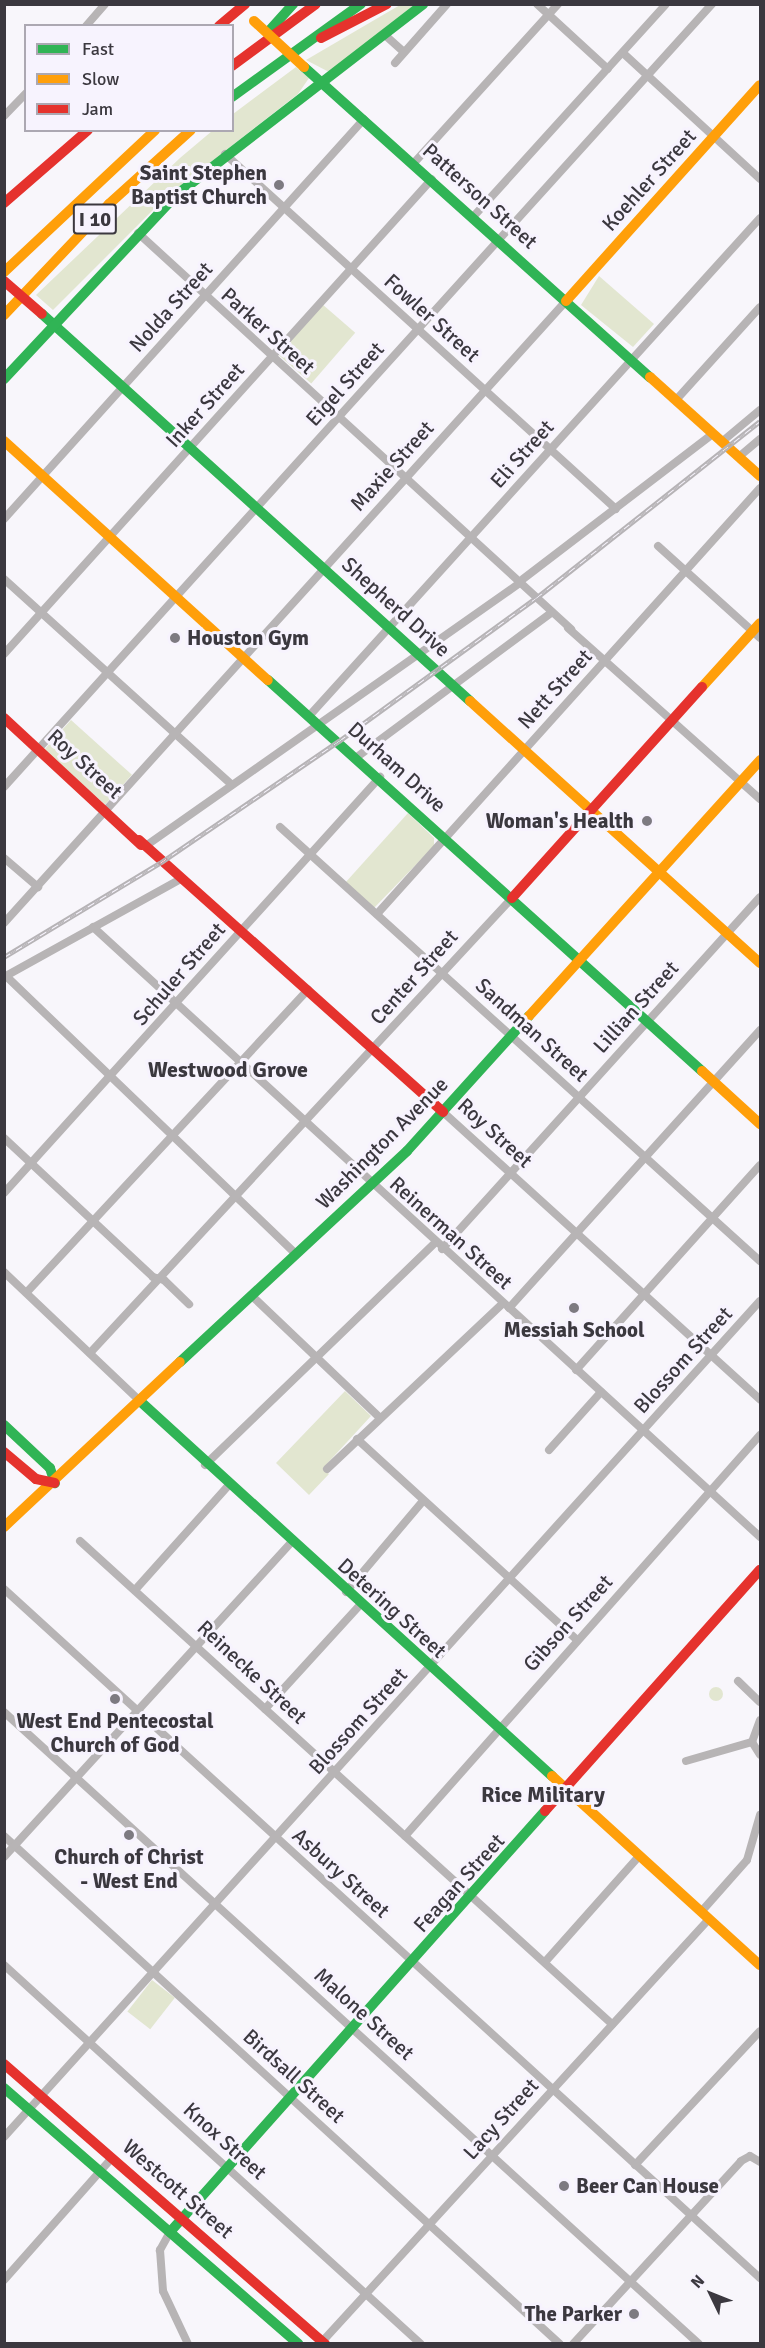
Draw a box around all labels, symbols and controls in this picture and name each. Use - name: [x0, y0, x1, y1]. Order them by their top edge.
- legend: [24, 24, 234, 132]
- text: Fast: [82, 38, 114, 60]
- text: Slow: [82, 68, 119, 90]
- text: Jam: [82, 98, 113, 120]
- street label: Koehler Street: [597, 124, 701, 236]
- street label: Patterson Street: [417, 138, 543, 254]
- place label: Saint Stephen Baptist Church: [131, 160, 267, 210]
- marker: Saint Stephen Baptist Church: [272, 178, 286, 192]
- road number: I 10: [72, 202, 118, 236]
- street label: Nolda Street: [124, 257, 218, 357]
- street label: Fowler Street: [379, 269, 485, 367]
- street label: Parker Street: [216, 282, 320, 380]
- street label: Eigel Street: [301, 337, 389, 431]
- street label: Inker Street: [160, 357, 250, 453]
- street label: Eli Street: [485, 415, 559, 493]
- street label: Maxie Street: [345, 416, 439, 516]
- street label: Shepherd Drive: [337, 552, 455, 662]
- place label: Houston Gym: [187, 625, 309, 651]
- marker: Houston Gym: [168, 631, 182, 645]
- street label: Nett Street: [513, 644, 597, 734]
- street label: Durham Drive: [343, 716, 451, 818]
- street label: Roy Street: [42, 724, 128, 804]
- place label: Woman's Health: [486, 808, 634, 834]
- marker: Woman's Health: [638, 812, 656, 830]
- street label: Schuler Street: [127, 917, 231, 1031]
- street label: Center Street: [365, 924, 463, 1030]
- street label: Lillian Street: [588, 956, 684, 1058]
- street label: Sandman Street: [470, 973, 594, 1087]
- district label: Westwood Grove: [148, 1057, 308, 1083]
- street label: Washington Avenue: [311, 1072, 453, 1214]
- street label: Roy Street: [452, 1093, 538, 1173]
- street label: Reinerman Street: [384, 1171, 518, 1295]
- marker: Messiah School: [567, 1301, 581, 1315]
- street label: Blossom Street: [628, 1301, 738, 1419]
- place label: Messiah School: [503, 1317, 645, 1343]
- street label: Detering Street: [332, 1553, 452, 1663]
- street label: Gibson Street: [518, 1570, 618, 1676]
- street label: Reinecke Street: [192, 1615, 312, 1729]
- street label: Blossom Street: [303, 1662, 413, 1780]
- marker: West End Pentecostal Church of God: [108, 1692, 122, 1706]
- place label: West End Pentecostal Church of God: [16, 1708, 214, 1758]
- district label: Rice Military: [481, 1782, 605, 1808]
- street label: Asbury Street: [287, 1823, 395, 1923]
- marker: Church of Christ - West End: [122, 1828, 136, 1842]
- street label: Feagan Street: [408, 1829, 510, 1937]
- place label: Church of Christ - West End: [54, 1844, 204, 1894]
- street label: Malone Street: [309, 1963, 419, 2065]
- street label: Birdsall Street: [238, 2024, 350, 2128]
- street label: Lacy Street: [458, 2073, 544, 2165]
- street label: Knox Street: [178, 2097, 272, 2185]
- street label: Westcott Street: [117, 2134, 239, 2244]
- place label: Beer Can House: [576, 2173, 719, 2199]
- marker: Beer Can House: [557, 2179, 571, 2193]
- north arrow: [681, 2264, 741, 2324]
- text: N: [687, 2271, 709, 2293]
- place label: The Parker: [524, 2301, 622, 2327]
- marker: The Parker: [627, 2307, 641, 2321]

